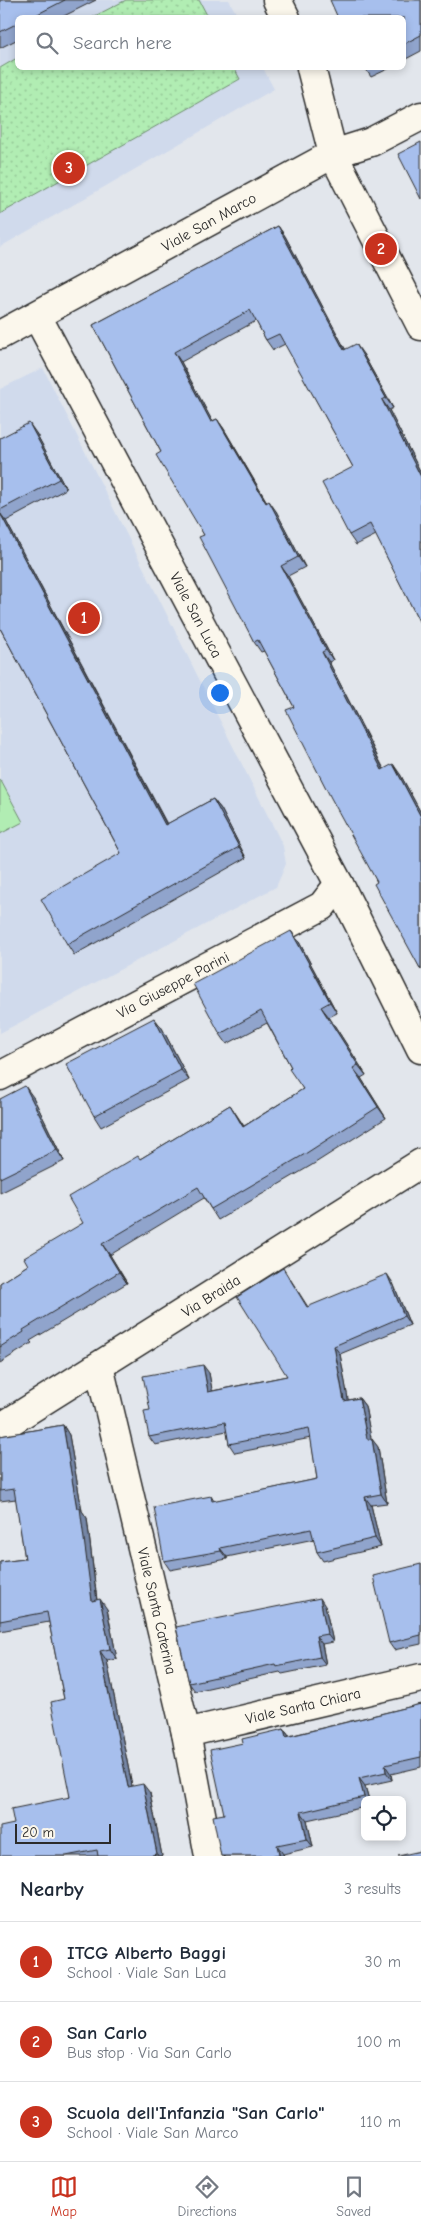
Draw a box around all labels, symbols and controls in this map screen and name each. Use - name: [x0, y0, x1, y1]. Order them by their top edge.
- search box: [15, 15, 406, 70]
- icon: search: [33, 29, 61, 57]
- text: Search here: [73, 32, 172, 54]
- pin: 3: [53, 149, 85, 187]
- street label: Viale San Marco: [159, 189, 259, 255]
- pin: 2: [365, 230, 397, 268]
- street label: Viale San Luca: [166, 569, 226, 661]
- pin: 1: [68, 599, 100, 637]
- your location: [207, 680, 233, 706]
- street label: Via Giuseppe Parini: [114, 948, 232, 1022]
- street label: Via Braida: [178, 1271, 244, 1321]
- street label: Viale Santa Caterina: [134, 1546, 180, 1676]
- street label: Viale Santa Chiara: [244, 1684, 362, 1728]
- map controls: [361, 1796, 406, 1841]
- button: locate: [361, 1796, 406, 1841]
- scale bar: [15, 1821, 111, 1844]
- text: 20 m: [22, 1824, 54, 1841]
- text: Nearby: [20, 1877, 84, 1901]
- text: 3 results: [344, 1880, 401, 1898]
- text: ITCG Alberto Baggi: [67, 1942, 226, 1964]
- text: 1: [33, 1953, 39, 1971]
- text: 30 m: [365, 1953, 401, 1971]
- text: School · Viale San Luca: [67, 1964, 227, 1982]
- text: San Carlo: [67, 2022, 147, 2044]
- text: 2: [32, 2033, 40, 2051]
- text: 100 m: [357, 2033, 401, 2051]
- text: Bus stop · Via San Carlo: [67, 2044, 232, 2062]
- text: Scuola dell'Infanzia "San Carlo": [67, 2102, 324, 2124]
- text: 3: [32, 2113, 40, 2131]
- text: 110 m: [360, 2113, 401, 2131]
- text: School · Viale San Marco: [67, 2124, 238, 2142]
- tab: Map: [50, 2173, 78, 2220]
- tab: Directions: [177, 2173, 237, 2220]
- tab: Saved: [336, 2173, 371, 2220]

